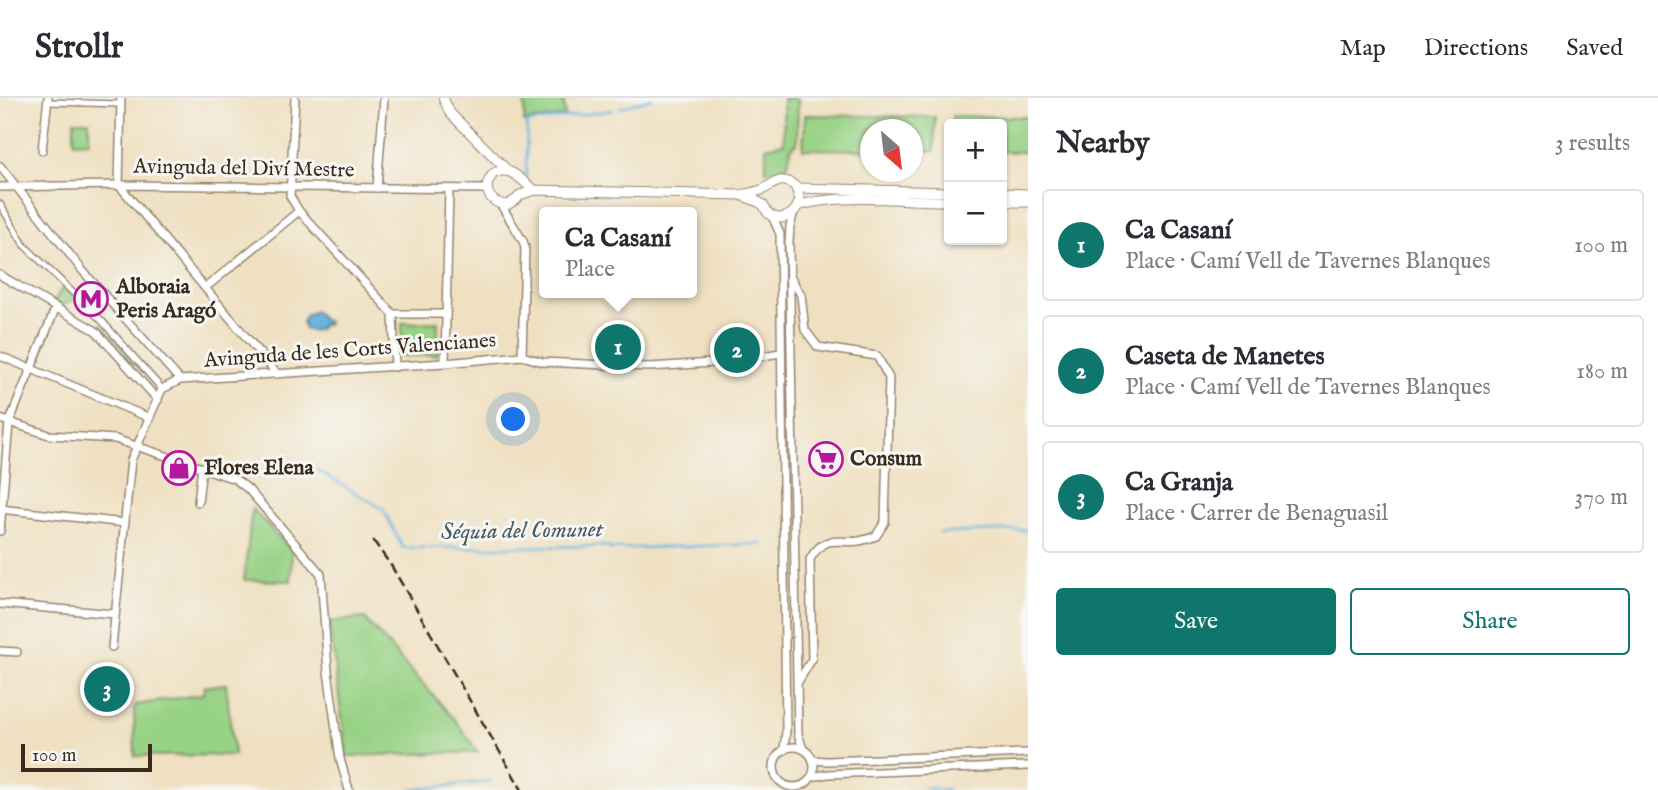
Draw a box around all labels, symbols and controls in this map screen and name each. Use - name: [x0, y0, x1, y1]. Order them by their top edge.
- text: Strollr: [35, 27, 123, 69]
- text: Map: [1340, 33, 1386, 64]
- text: Directions: [1424, 33, 1528, 64]
- text: Saved: [1566, 33, 1623, 64]
- north arrow: [860, 119, 923, 182]
- map controls: [944, 119, 1007, 245]
- button: +: [944, 119, 1007, 182]
- text: Nearby: [1056, 125, 1149, 163]
- text: 3 results: [1555, 129, 1630, 158]
- street label: Avinguda del Diví Mestre: [132, 154, 355, 184]
- button: −: [944, 182, 1007, 245]
- popup: [539, 207, 697, 298]
- text: Ca Casaní: [1125, 214, 1232, 247]
- text: Ca Casaní: [565, 222, 671, 255]
- text: 1: [1077, 231, 1085, 260]
- text: 100 m: [1574, 231, 1628, 260]
- text: Place · Camí Vell de Tavernes Blanques: [1125, 247, 1491, 276]
- text: Place: [565, 255, 615, 284]
- place label: Alboraia Peris Aragó: [115, 274, 217, 325]
- metro station icon: Alboraia Peris Aragó: [72, 280, 110, 318]
- pin: 1: [595, 321, 641, 373]
- pin: 2: [714, 324, 760, 376]
- street label: Avinguda de les Corts Valencianes: [202, 327, 497, 375]
- text: Caseta de Manetes: [1125, 340, 1325, 373]
- text: 2: [1076, 357, 1086, 386]
- text: 180 m: [1576, 357, 1628, 386]
- text: Place · Camí Vell de Tavernes Blanques: [1125, 373, 1491, 402]
- your location: [496, 402, 530, 436]
- supermarket icon: Consum: [807, 440, 845, 478]
- place label: Consum: [850, 446, 923, 473]
- shop icon: Flores Elena: [160, 449, 198, 487]
- place label: Flores Elena: [204, 455, 315, 482]
- text: Ca Granja: [1125, 466, 1233, 499]
- text: 3: [1077, 483, 1085, 512]
- text: 370 m: [1575, 483, 1628, 512]
- text: Place · Carrer de Benaguasil: [1125, 499, 1388, 528]
- water label: Séquia del Comunet: [441, 515, 605, 547]
- button: Save: [1056, 588, 1336, 655]
- button: Share: [1350, 588, 1630, 655]
- pin: 3: [84, 663, 130, 715]
- scale bar: [21, 741, 152, 773]
- text: 100 m: [32, 744, 76, 768]

